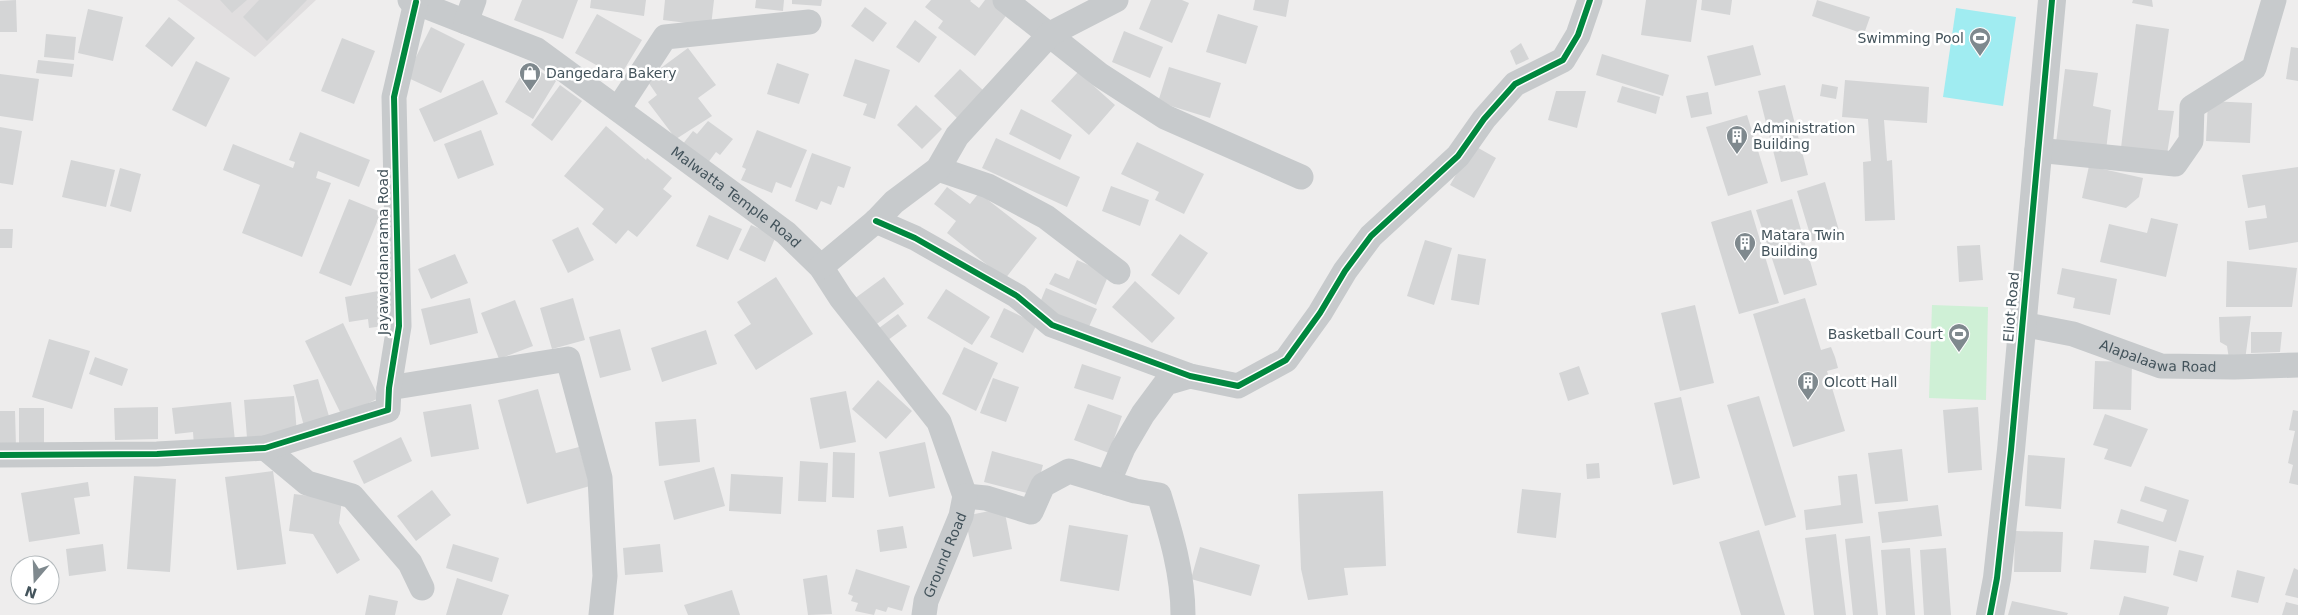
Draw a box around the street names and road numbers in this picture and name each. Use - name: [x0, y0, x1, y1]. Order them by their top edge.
- street label: Malwatta Temple Road: [668, 143, 804, 251]
- street label: Jayawardanarama Road: [375, 169, 391, 336]
- street label: Eliot Road: [2000, 271, 2022, 343]
- street label: Alapalaawa Road: [2097, 336, 2217, 375]
- street label: Ground Road: [920, 510, 970, 600]

